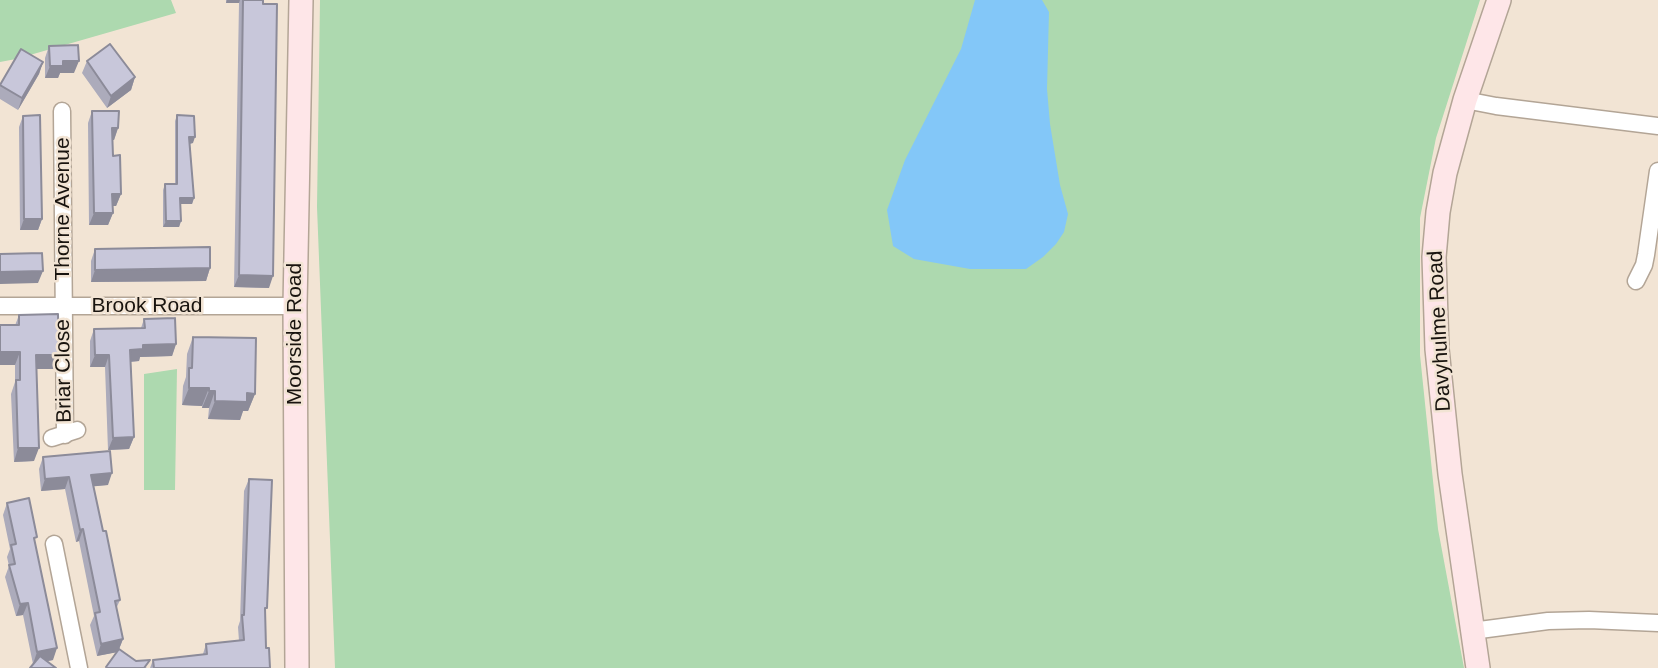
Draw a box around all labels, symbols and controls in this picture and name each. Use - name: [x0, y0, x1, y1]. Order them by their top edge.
- street label: Thorne Avenue: [50, 137, 76, 281]
- street label: Davyhulme Road: [1423, 250, 1457, 412]
- street label: Moorside Road: [282, 263, 308, 405]
- street label: Brook Road: [92, 293, 202, 319]
- street label: Briar Close: [50, 319, 78, 423]

